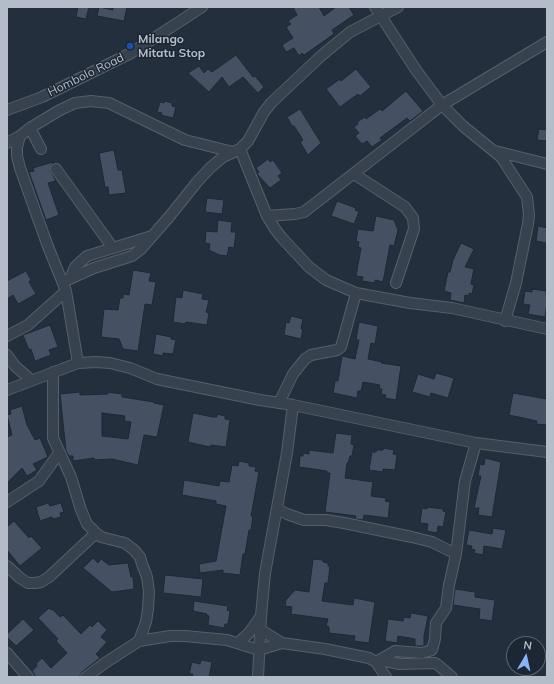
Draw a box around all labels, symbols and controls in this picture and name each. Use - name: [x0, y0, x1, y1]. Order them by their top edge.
- place label: Milango Mitatu Stop: [138, 32, 205, 60]
- marker: Milango Mitatu Stop: [125, 41, 135, 51]
- street label: Hombolo Road: [46, 50, 126, 100]
- north arrow: [506, 636, 546, 676]
- text: N: [523, 638, 533, 653]

